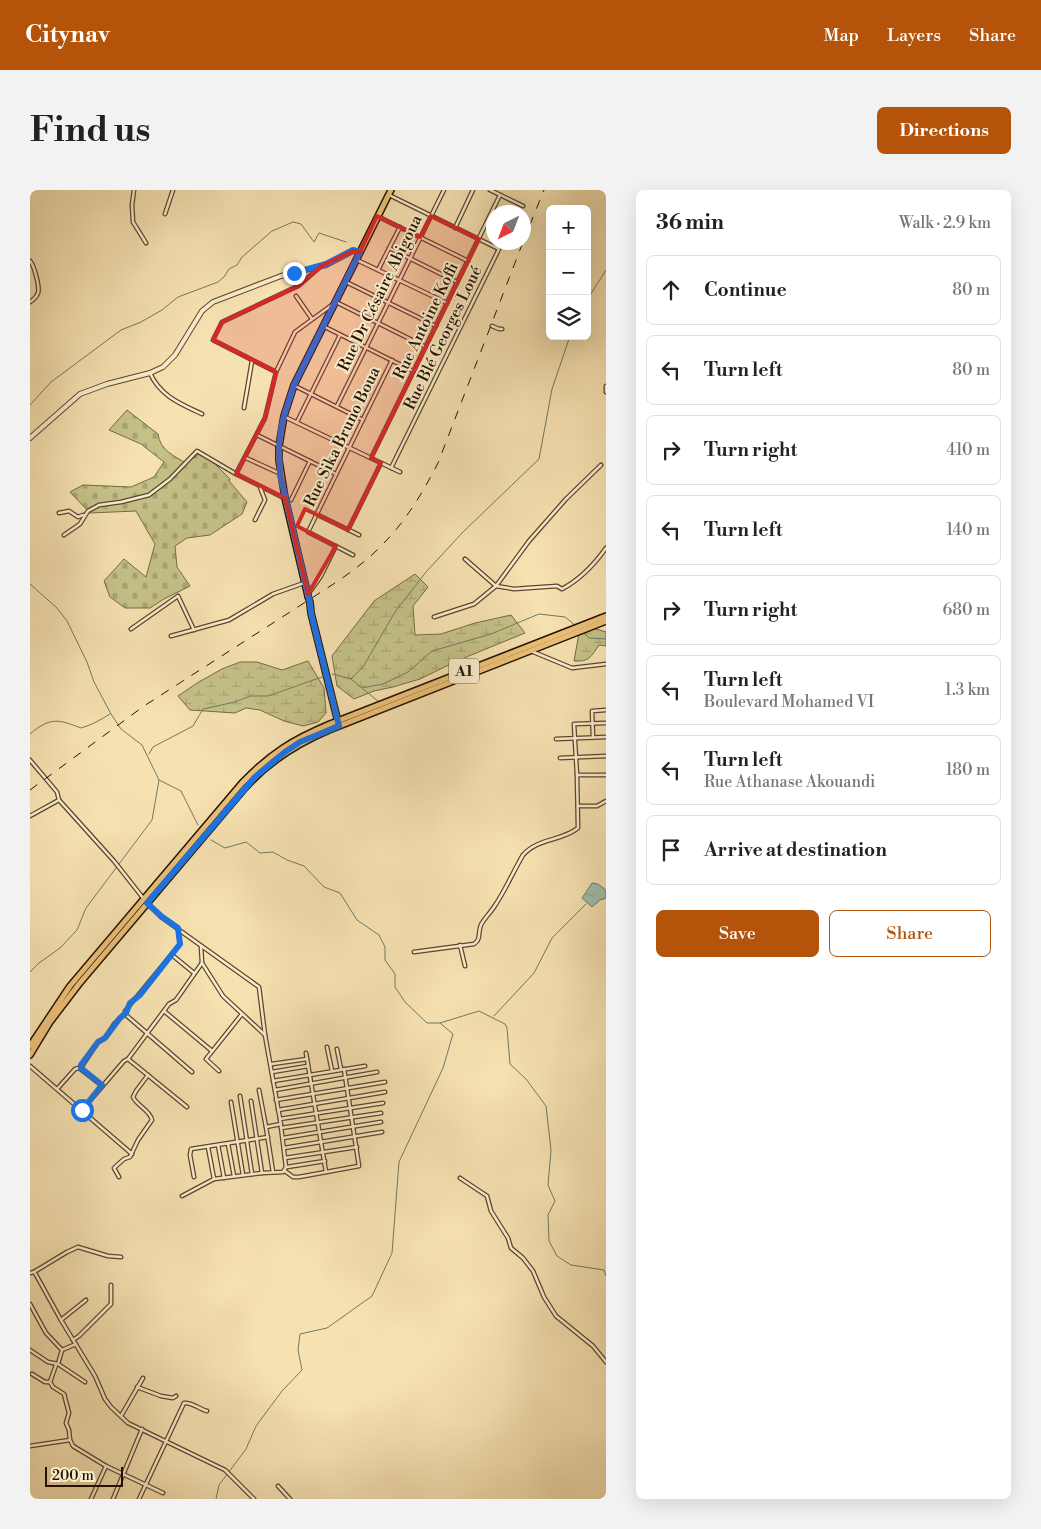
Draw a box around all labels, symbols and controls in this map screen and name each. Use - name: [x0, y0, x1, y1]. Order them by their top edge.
- text: Citynav: [25, 20, 110, 50]
- text: Map: [824, 24, 859, 47]
- text: Layers: [887, 24, 941, 47]
- text: Share: [969, 24, 1016, 47]
- button: Directions: [877, 107, 1011, 154]
- text: Find us: [30, 109, 150, 152]
- north arrow: [486, 205, 531, 250]
- map controls: [546, 205, 591, 340]
- button: +: [546, 205, 591, 250]
- text: 36 min: [656, 210, 724, 236]
- street label: Rue Dr Césaire Abigoua: [333, 211, 427, 374]
- text: Walk · 2.9 km: [899, 213, 991, 233]
- button: −: [546, 250, 591, 295]
- street label: Rue Antoine Koffi: [389, 259, 463, 383]
- route end: [283, 262, 306, 285]
- street label: Rue Blé Georges Loué: [399, 263, 487, 413]
- icon: ahead: [657, 276, 685, 304]
- text: Continue: [704, 278, 787, 302]
- text: 80 m: [952, 280, 990, 300]
- button: layers: [546, 295, 591, 340]
- icon: left: [657, 356, 685, 384]
- text: Turn left: [704, 358, 783, 382]
- text: 80 m: [952, 360, 990, 380]
- street label: Rue Sika Bruno Boua: [299, 363, 385, 510]
- icon: right: [657, 436, 685, 464]
- text: Turn right: [704, 438, 797, 462]
- text: 410 m: [946, 440, 990, 460]
- icon: left: [657, 516, 685, 544]
- text: Turn left: [704, 518, 783, 542]
- text: 140 m: [946, 520, 990, 540]
- icon: right: [657, 596, 685, 624]
- text: Turn right: [704, 598, 797, 622]
- text: 680 m: [943, 600, 990, 620]
- road number: A1: [449, 658, 479, 684]
- text: Turn left: [704, 668, 783, 692]
- icon: left: [657, 676, 685, 704]
- text: 1.3 km: [945, 680, 990, 700]
- text: Boulevard Mohamed VI: [704, 692, 874, 712]
- text: Turn left: [704, 748, 783, 772]
- icon: left: [657, 756, 685, 784]
- text: 180 m: [946, 760, 990, 780]
- text: Rue Athanase Akouandi: [704, 772, 875, 792]
- icon: arrive: [657, 836, 685, 864]
- text: Arrive at destination: [704, 838, 887, 862]
- button: Save: [656, 910, 819, 957]
- button: Share: [829, 910, 991, 957]
- route start: [71, 1099, 94, 1122]
- scale bar: [45, 1464, 122, 1487]
- text: 200 m: [52, 1467, 94, 1485]

